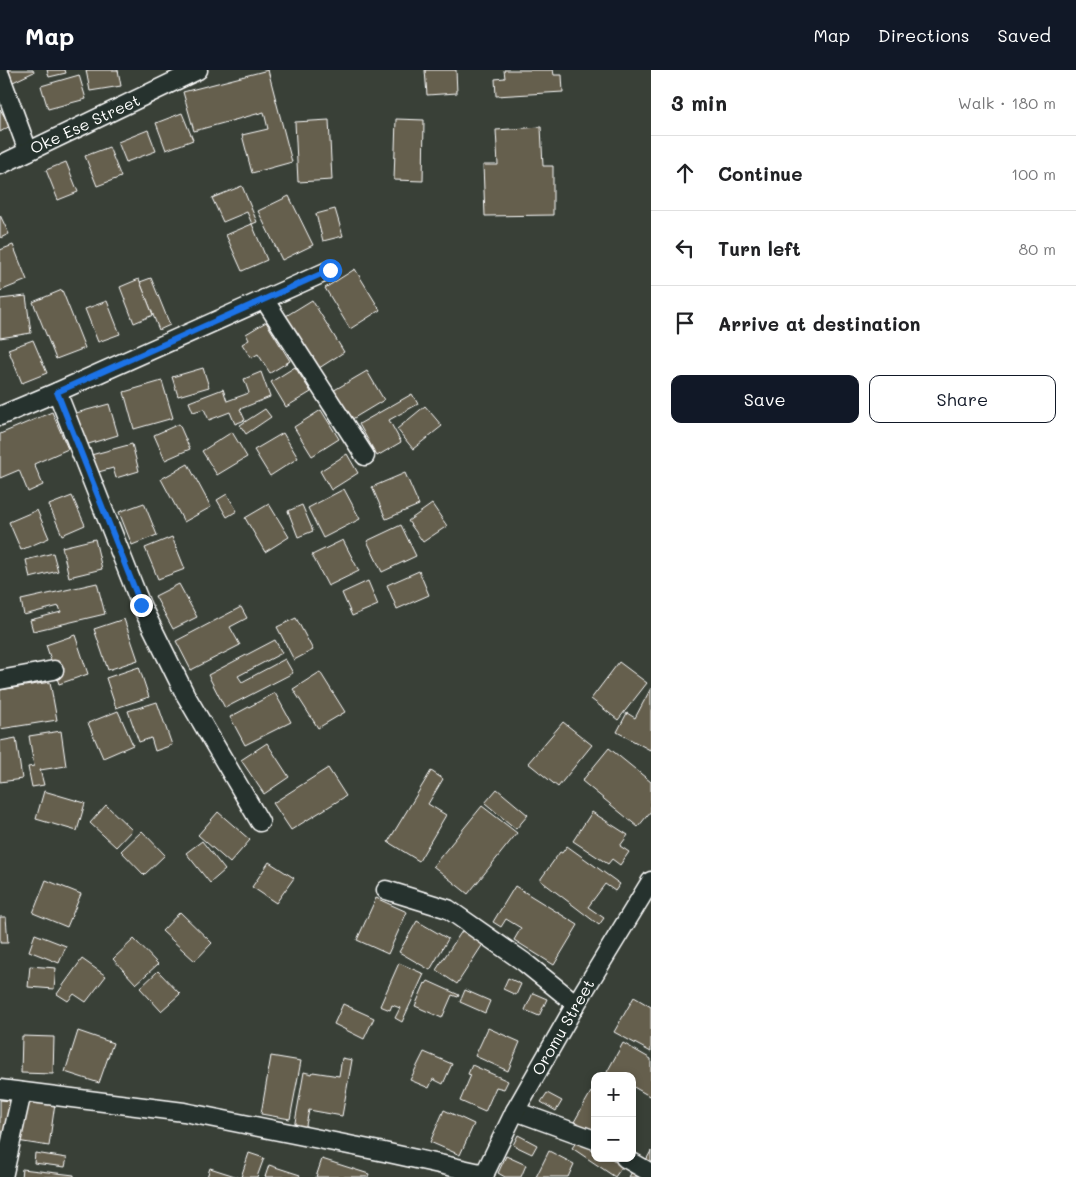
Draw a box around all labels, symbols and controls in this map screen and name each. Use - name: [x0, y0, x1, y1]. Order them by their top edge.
- text: Map: [25, 20, 74, 51]
- text: Map: [813, 23, 850, 47]
- text: Directions: [878, 23, 970, 47]
- text: Saved: [998, 23, 1051, 47]
- street label: Oke Ese Street: [26, 89, 143, 158]
- text: 3 min: [671, 89, 727, 116]
- text: Walk · 180 m: [958, 92, 1056, 113]
- icon: ahead: [671, 159, 699, 187]
- text: Continue: [718, 161, 803, 186]
- text: 100 m: [1011, 163, 1056, 184]
- icon: left: [671, 234, 699, 262]
- text: Turn left: [718, 236, 801, 261]
- text: 80 m: [1019, 238, 1056, 259]
- route start: [319, 259, 342, 282]
- icon: arrive: [671, 309, 699, 337]
- text: Arrive at destination: [718, 311, 921, 336]
- button: Save: [671, 375, 859, 423]
- button: Share: [869, 375, 1056, 423]
- route end: [130, 594, 153, 617]
- street label: Oromu Street: [527, 975, 599, 1079]
- map controls: [591, 1072, 636, 1162]
- button: +: [591, 1072, 636, 1117]
- button: −: [591, 1117, 636, 1162]

